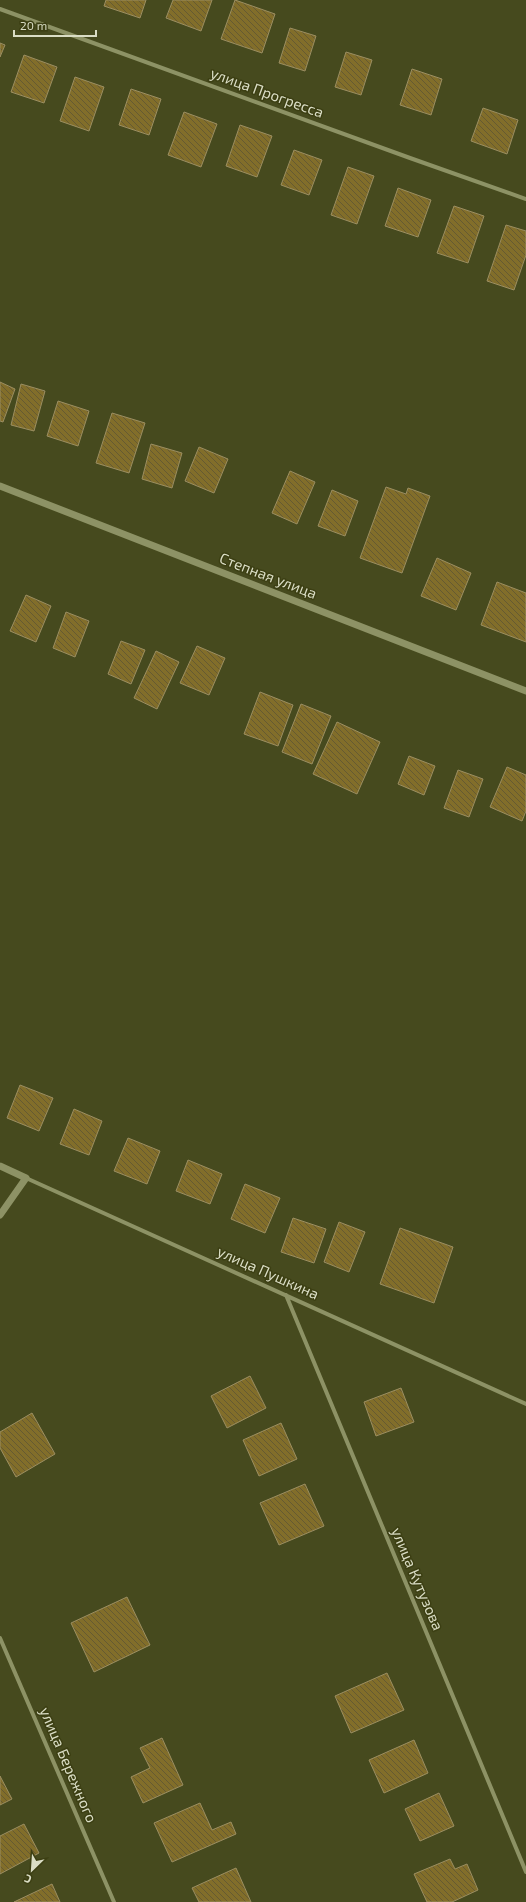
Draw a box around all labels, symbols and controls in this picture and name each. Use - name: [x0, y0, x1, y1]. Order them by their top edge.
- scale bar: [14, 12, 96, 38]
- text: 20 m: [20, 18, 47, 32]
- street label: улица Прогресса: [208, 63, 326, 122]
- street label: Степная улица: [217, 548, 320, 603]
- street label: улица Пушкина: [214, 1242, 322, 1303]
- street label: улица Кутузова: [387, 1525, 448, 1633]
- street label: улица Бережного: [36, 1704, 101, 1825]
- north arrow: [12, 1850, 52, 1890]
- text: С: [21, 1872, 33, 1887]

